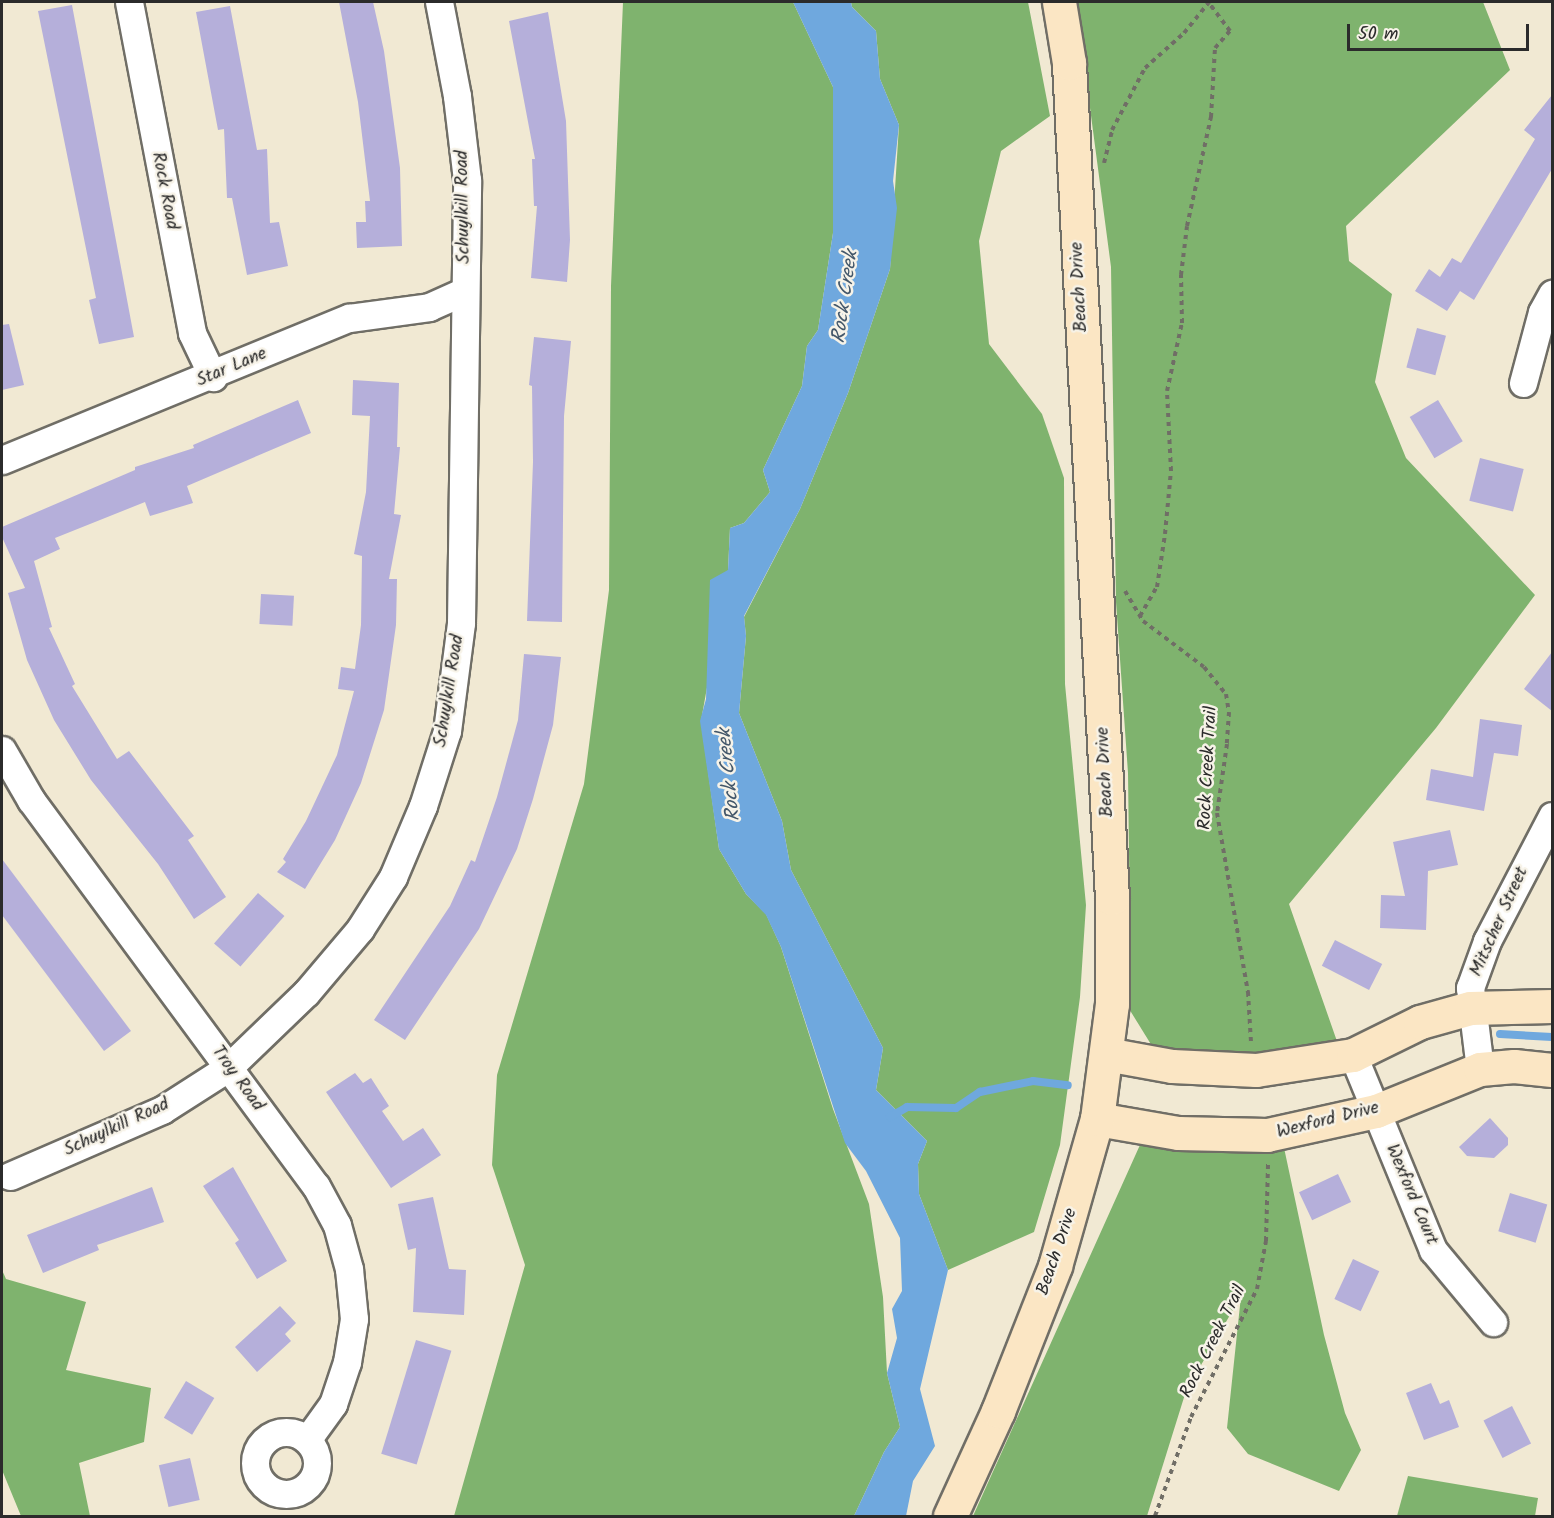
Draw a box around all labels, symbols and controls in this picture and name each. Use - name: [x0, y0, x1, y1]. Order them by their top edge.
- scale bar: [1350, 12, 1532, 50]
- text: 50 m: [1358, 20, 1398, 49]
- street label: Rock Road: [146, 150, 182, 232]
- street label: Schuylkill Road: [452, 150, 476, 264]
- street label: Beach Drive: [1067, 241, 1093, 333]
- water label: Rock Creek: [828, 249, 864, 345]
- street label: Star Lane: [194, 344, 270, 392]
- street label: Schuylkill Road: [430, 633, 470, 749]
- street label: Rock Creek Trail: [1195, 706, 1223, 830]
- street label: Beach Drive: [1093, 726, 1119, 818]
- water label: Rock Creek: [713, 727, 747, 823]
- street label: Mitscher Street: [1466, 864, 1534, 980]
- street label: Troy Road: [206, 1042, 268, 1116]
- street label: Schuylkill Road: [61, 1094, 173, 1162]
- street label: Wexford Drive: [1275, 1098, 1381, 1144]
- street label: Wexford Court: [1380, 1141, 1442, 1249]
- street label: Beach Drive: [1033, 1206, 1083, 1298]
- street label: Rock Creek Trail: [1176, 1282, 1252, 1402]

